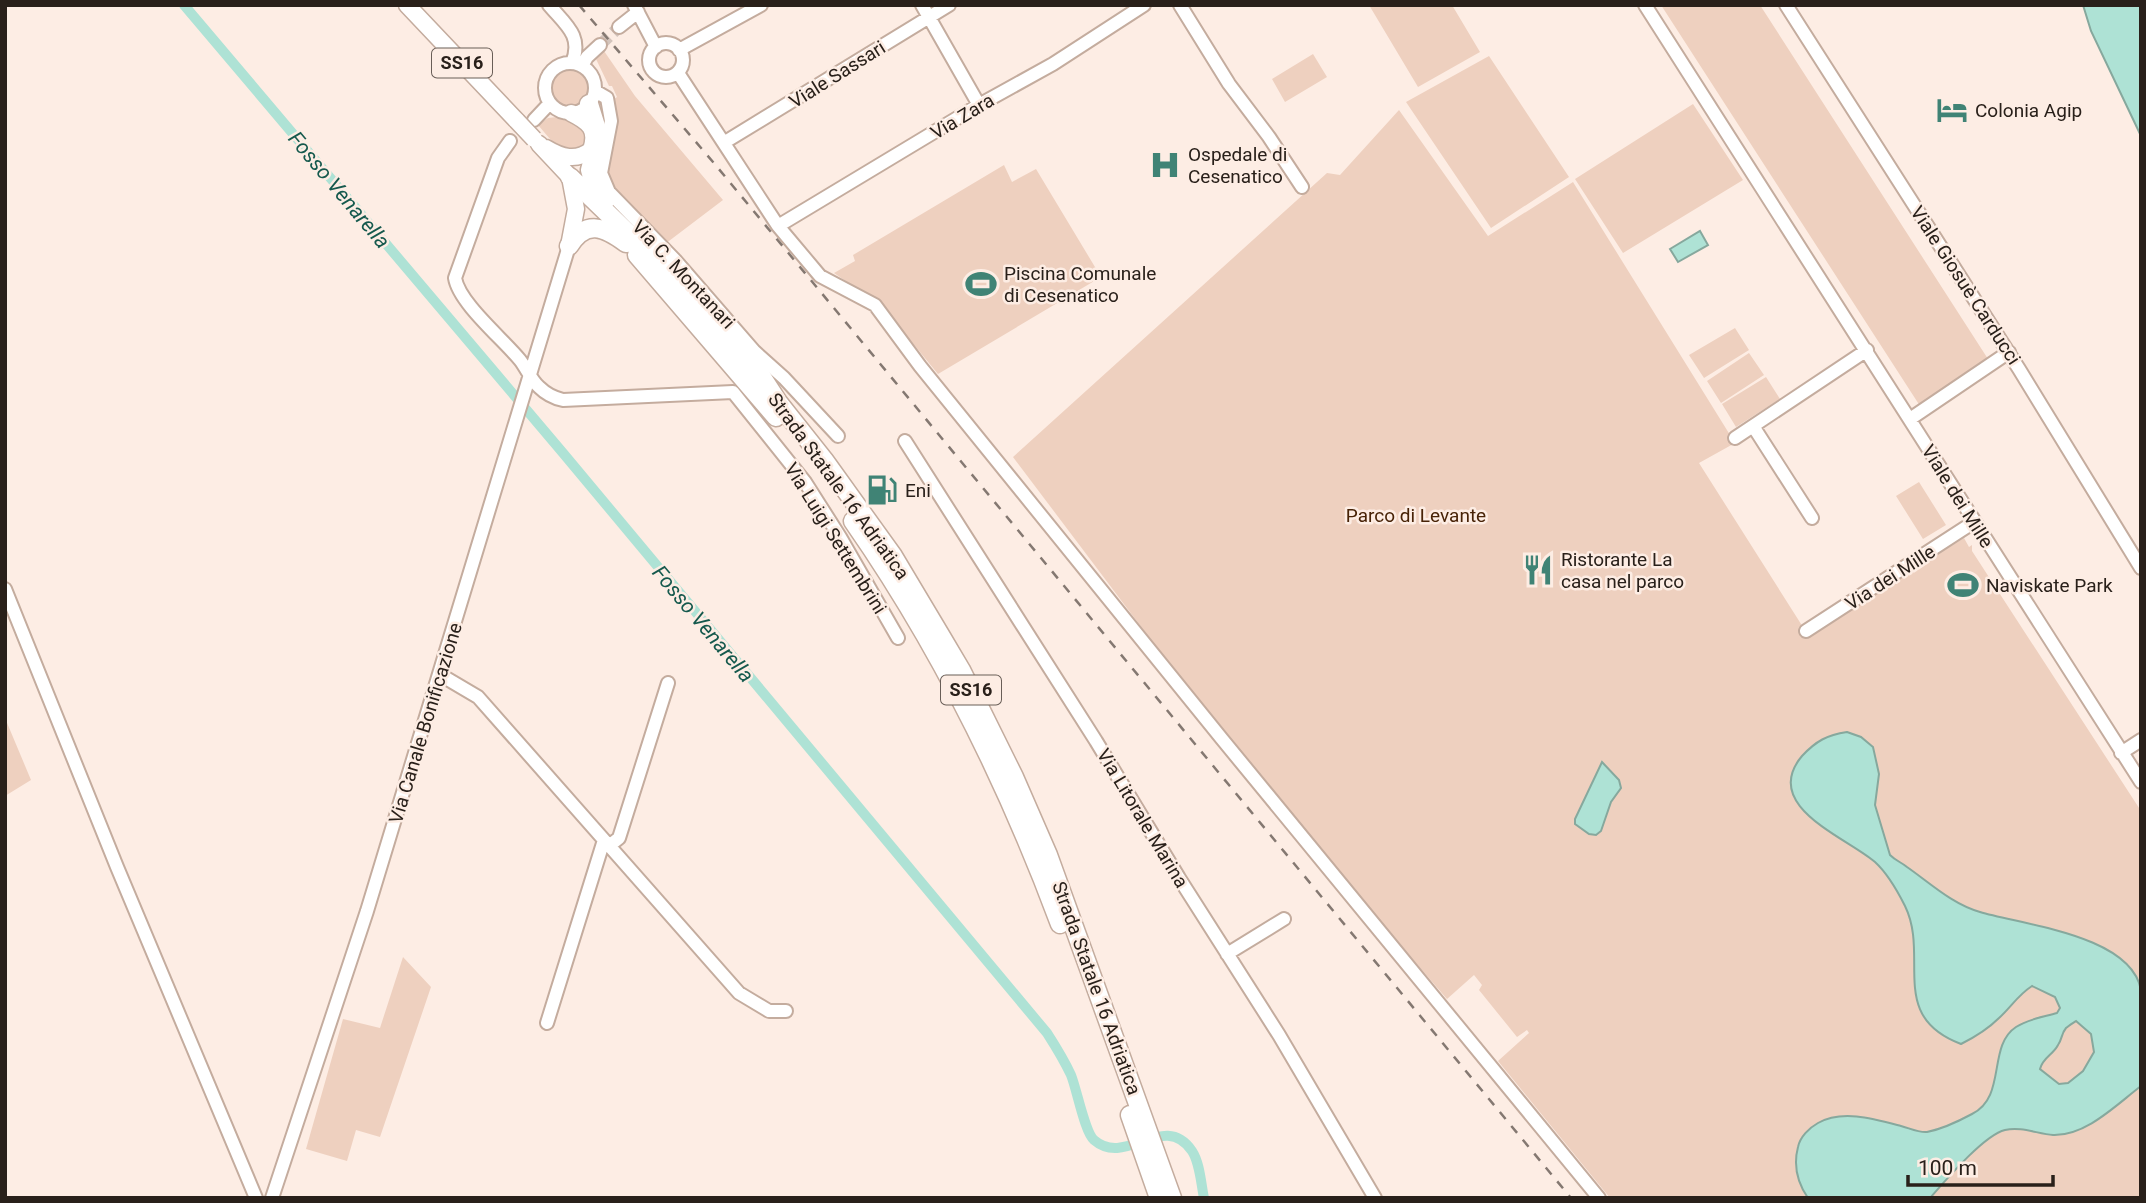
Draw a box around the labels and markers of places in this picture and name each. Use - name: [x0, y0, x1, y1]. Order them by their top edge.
- hotel icon: Colonia Agip: [1935, 93, 1969, 127]
- place label: Colonia Agip: [1975, 99, 2082, 122]
- place label: Ospedale di Cesenatico: [1188, 143, 1287, 188]
- hospital icon: Ospedale di Cesenatico: [1148, 148, 1182, 182]
- place label: Piscina Comunale di Cesenatico: [1004, 262, 1156, 307]
- sports icon: Piscina Comunale di Cesenatico: [964, 267, 998, 301]
- fuel station icon: Eni: [865, 473, 899, 507]
- place label: Eni: [905, 479, 931, 502]
- place label: Ristorante La casa nel parco: [1561, 548, 1684, 593]
- restaurant icon: Ristorante La casa nel parco: [1521, 553, 1555, 587]
- sports icon: Naviskate Park: [1946, 568, 1980, 602]
- place label: Naviskate Park: [1986, 574, 2113, 597]

